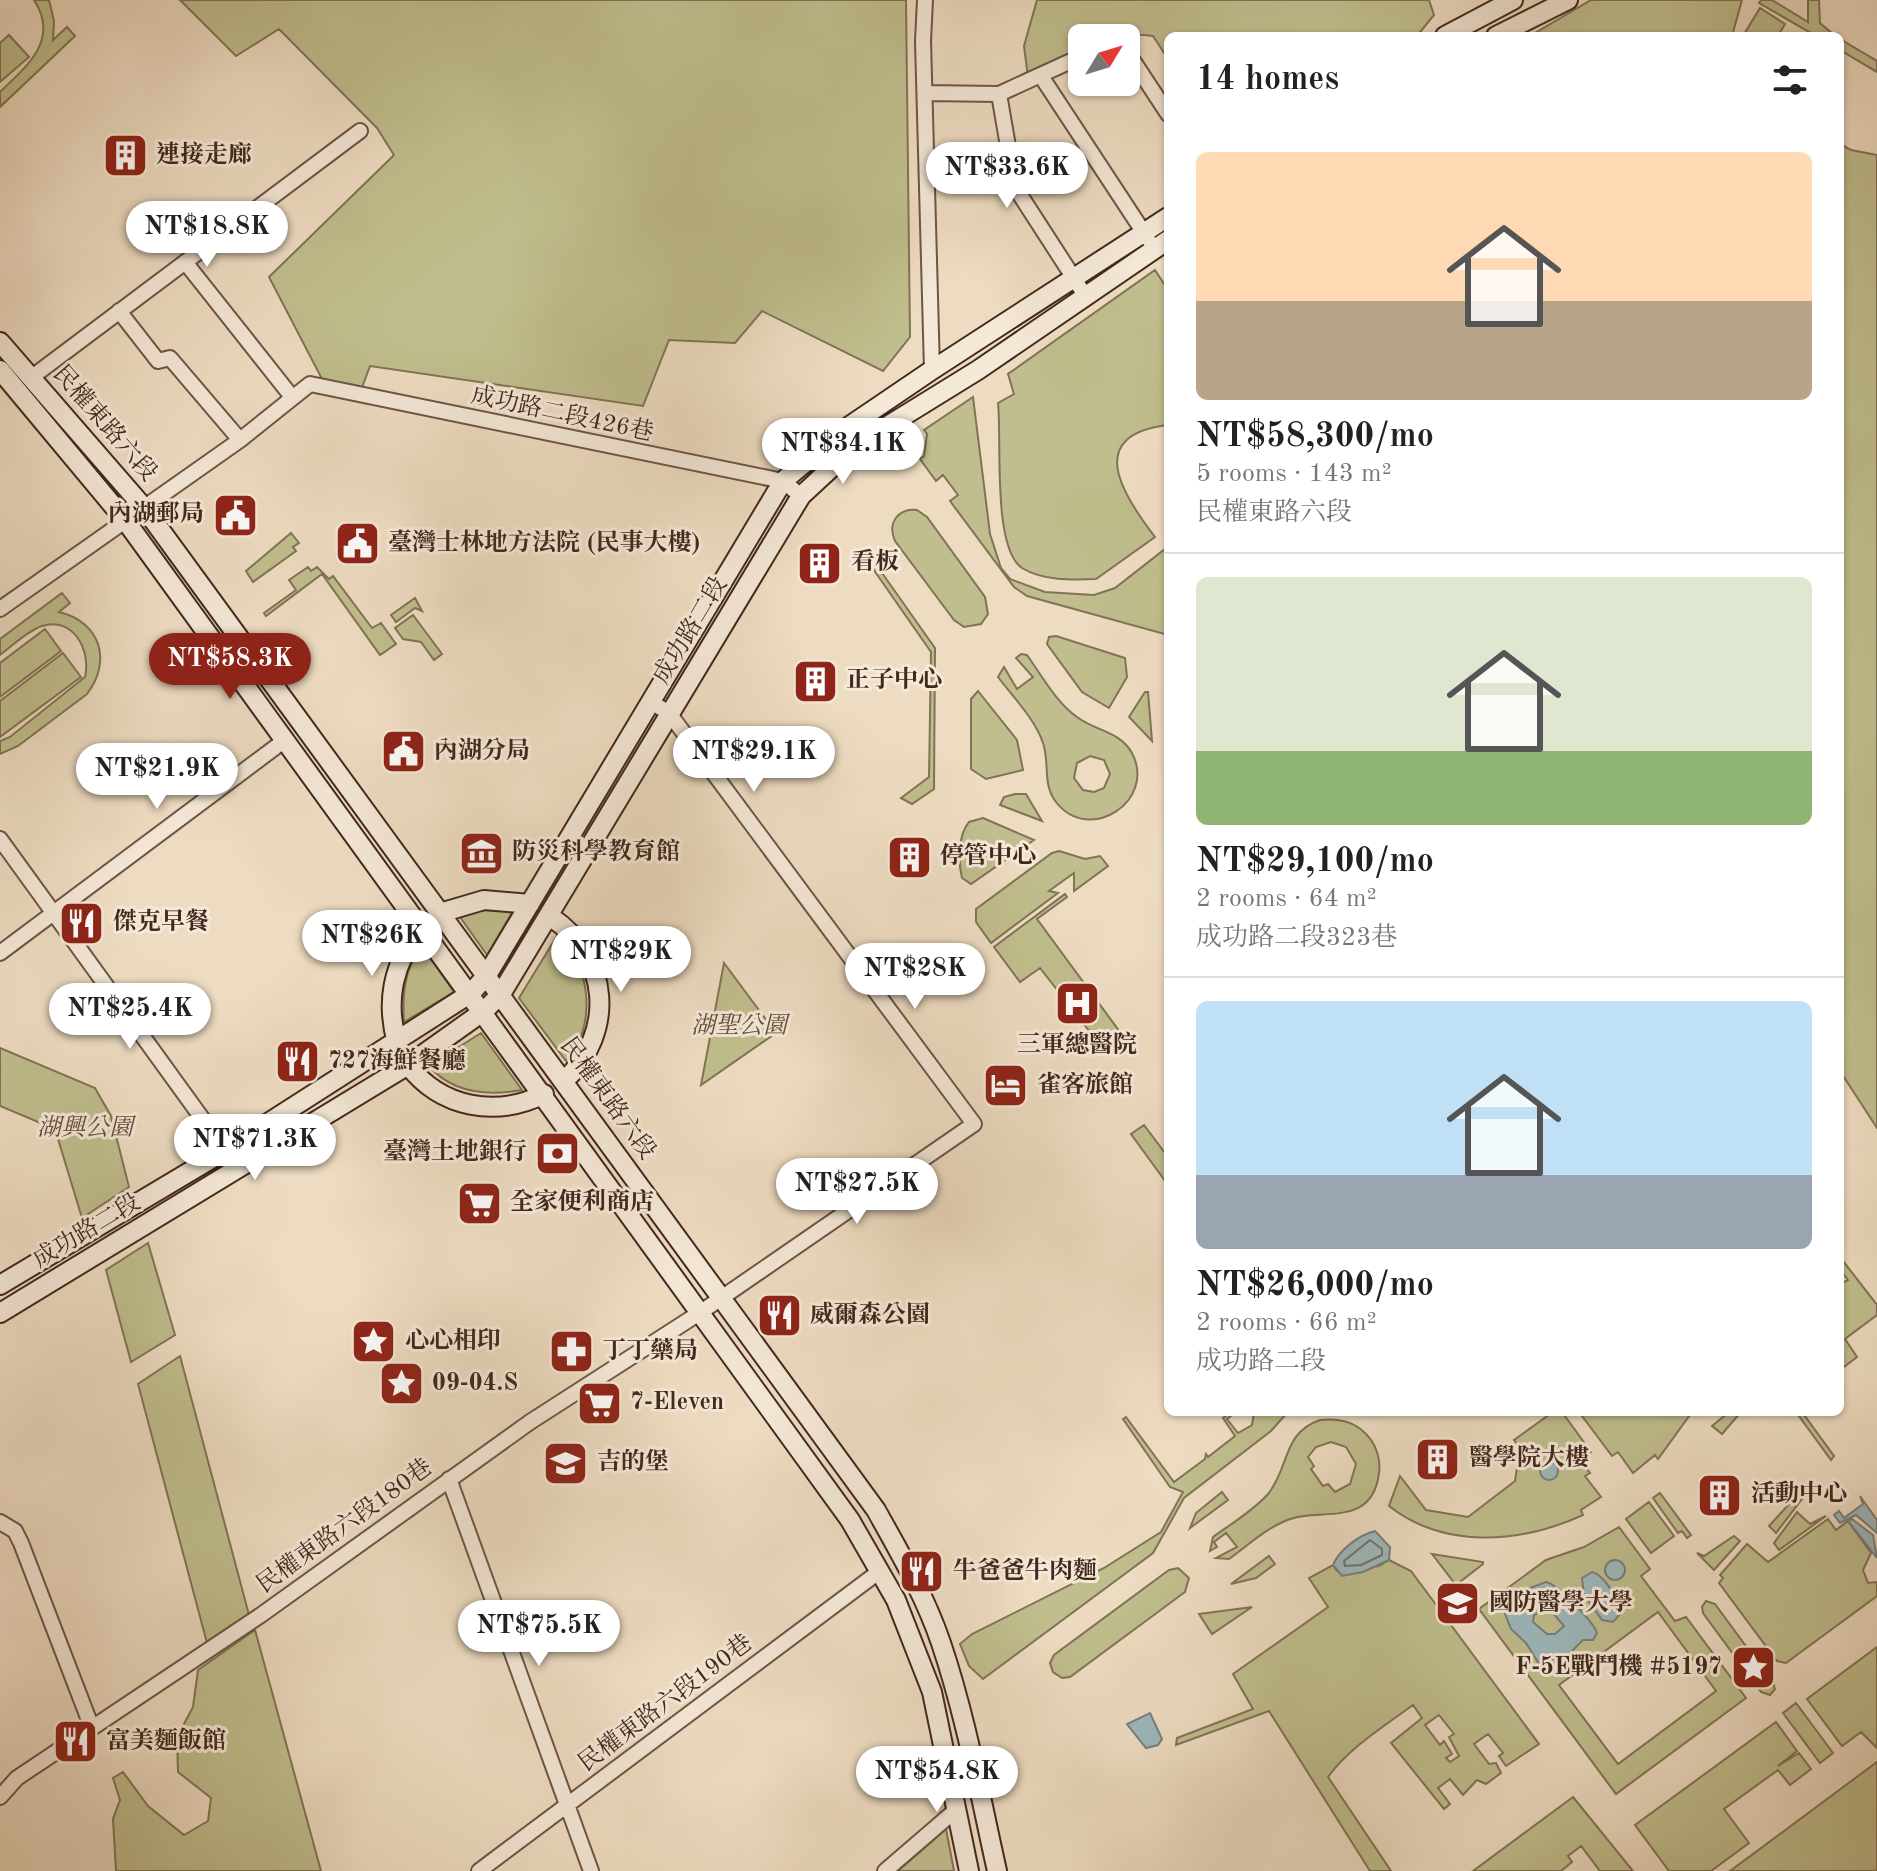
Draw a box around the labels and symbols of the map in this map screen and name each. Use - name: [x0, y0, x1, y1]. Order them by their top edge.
- north arrow: [1068, 24, 1140, 96]
- building icon: 連接走廊: [101, 132, 149, 180]
- place label: 連接走廊: [156, 141, 252, 168]
- pin: NT$33.6K: [924, 142, 1090, 210]
- pin: NT$18.8K: [124, 201, 290, 269]
- street label: 民權東路六段: [48, 360, 163, 486]
- street label: 成功路二段426巷: [469, 381, 656, 446]
- pin: NT$34.1K: [760, 418, 926, 486]
- public building icon: 內湖郵局: [211, 491, 259, 539]
- place label: 內湖郵局: [108, 500, 204, 527]
- public building icon: 臺灣士林地方法院 (民事大樓): [333, 520, 381, 568]
- place label: 臺灣士林地方法院 (民事大樓): [388, 529, 700, 556]
- building icon: 看板: [796, 539, 844, 587]
- place label: 看板: [851, 548, 899, 575]
- street label: 成功路二段: [647, 572, 732, 689]
- pin: NT$58.3K: [147, 633, 313, 701]
- building icon: 正子中心: [791, 657, 839, 705]
- place label: 正子中心: [846, 666, 942, 693]
- pin: NT$29.1K: [671, 726, 837, 794]
- public building icon: 內湖分局: [379, 728, 427, 776]
- place label: 內湖分局: [434, 737, 530, 764]
- pin: NT$21.9K: [74, 743, 240, 811]
- museum icon: 防災科學教育館: [457, 829, 505, 877]
- building icon: 停管中心: [885, 833, 933, 881]
- place label: 防災科學教育館: [512, 838, 680, 865]
- place label: 停管中心: [940, 842, 1036, 869]
- restaurant icon: 傑克早餐: [58, 899, 106, 947]
- place label: 傑克早餐: [113, 908, 209, 935]
- pin: NT$26K: [307, 910, 437, 978]
- pin: NT$29K: [556, 926, 686, 994]
- pin: NT$28K: [850, 943, 980, 1011]
- hospital icon: 三軍總醫院: [1053, 980, 1101, 1028]
- pin: NT$25.4K: [47, 983, 213, 1051]
- park label: 湖聖公園: [691, 1012, 791, 1039]
- place label: 三軍總醫院: [1017, 1031, 1137, 1058]
- street label: 民權東路六段: [555, 1032, 661, 1164]
- restaurant icon: 727海鮮餐廳: [273, 1038, 321, 1086]
- place label: 727海鮮餐廳: [328, 1047, 466, 1074]
- hotel icon: 雀客旅館: [982, 1062, 1030, 1110]
- place label: 雀客旅館: [1037, 1071, 1133, 1098]
- park label: 湖興公園: [37, 1114, 137, 1141]
- pin: NT$71.3K: [172, 1114, 338, 1182]
- bank icon: 臺灣土地銀行: [534, 1129, 582, 1177]
- place label: 臺灣土地銀行: [383, 1138, 527, 1165]
- pin: NT$27.5K: [774, 1158, 940, 1226]
- supermarket icon: 全家便利商店: [455, 1179, 503, 1227]
- street label: 成功路二段: [28, 1188, 145, 1273]
- place label: 全家便利商店: [510, 1188, 654, 1215]
- restaurant icon: 威爾森公園: [755, 1292, 803, 1340]
- place label: 威爾森公園: [810, 1301, 930, 1328]
- place icon: 心心相印: [350, 1318, 398, 1366]
- place label: 心心相印: [405, 1327, 501, 1354]
- pharmacy icon: 丁丁藥局: [547, 1328, 595, 1376]
- place label: 丁丁藥局: [602, 1337, 698, 1364]
- place icon: 09-04.S: [377, 1360, 425, 1408]
- place label: 09-04.S: [432, 1372, 518, 1396]
- supermarket icon: 7-Eleven: [575, 1379, 623, 1427]
- place label: 7-Eleven: [630, 1391, 724, 1415]
- building icon: 醫學院大樓: [1414, 1435, 1462, 1483]
- school or university icon: 吉的堡: [542, 1439, 590, 1487]
- place label: 醫學院大樓: [1469, 1444, 1589, 1471]
- place label: 吉的堡: [597, 1448, 669, 1475]
- street label: 民權東路六段180巷: [251, 1453, 437, 1598]
- building icon: 活動中心: [1696, 1471, 1744, 1519]
- place label: 活動中心: [1751, 1480, 1847, 1507]
- restaurant icon: 牛爸爸牛肉麵: [898, 1548, 946, 1596]
- place label: 牛爸爸牛肉麵: [953, 1557, 1097, 1584]
- school or university icon: 國防醫學大學: [1434, 1580, 1482, 1628]
- place label: 國防醫學大學: [1489, 1589, 1633, 1616]
- pin: NT$75.5K: [456, 1600, 622, 1668]
- street label: 民權東路六段190巷: [573, 1629, 757, 1777]
- place icon: F-5E戰鬥機 #5197: [1729, 1644, 1777, 1692]
- place label: F-5E戰鬥機 #5197: [1515, 1653, 1722, 1680]
- restaurant icon: 富美麵飯館: [51, 1718, 99, 1766]
- place label: 富美麵飯館: [106, 1727, 226, 1754]
- pin: NT$54.8K: [854, 1746, 1020, 1814]

